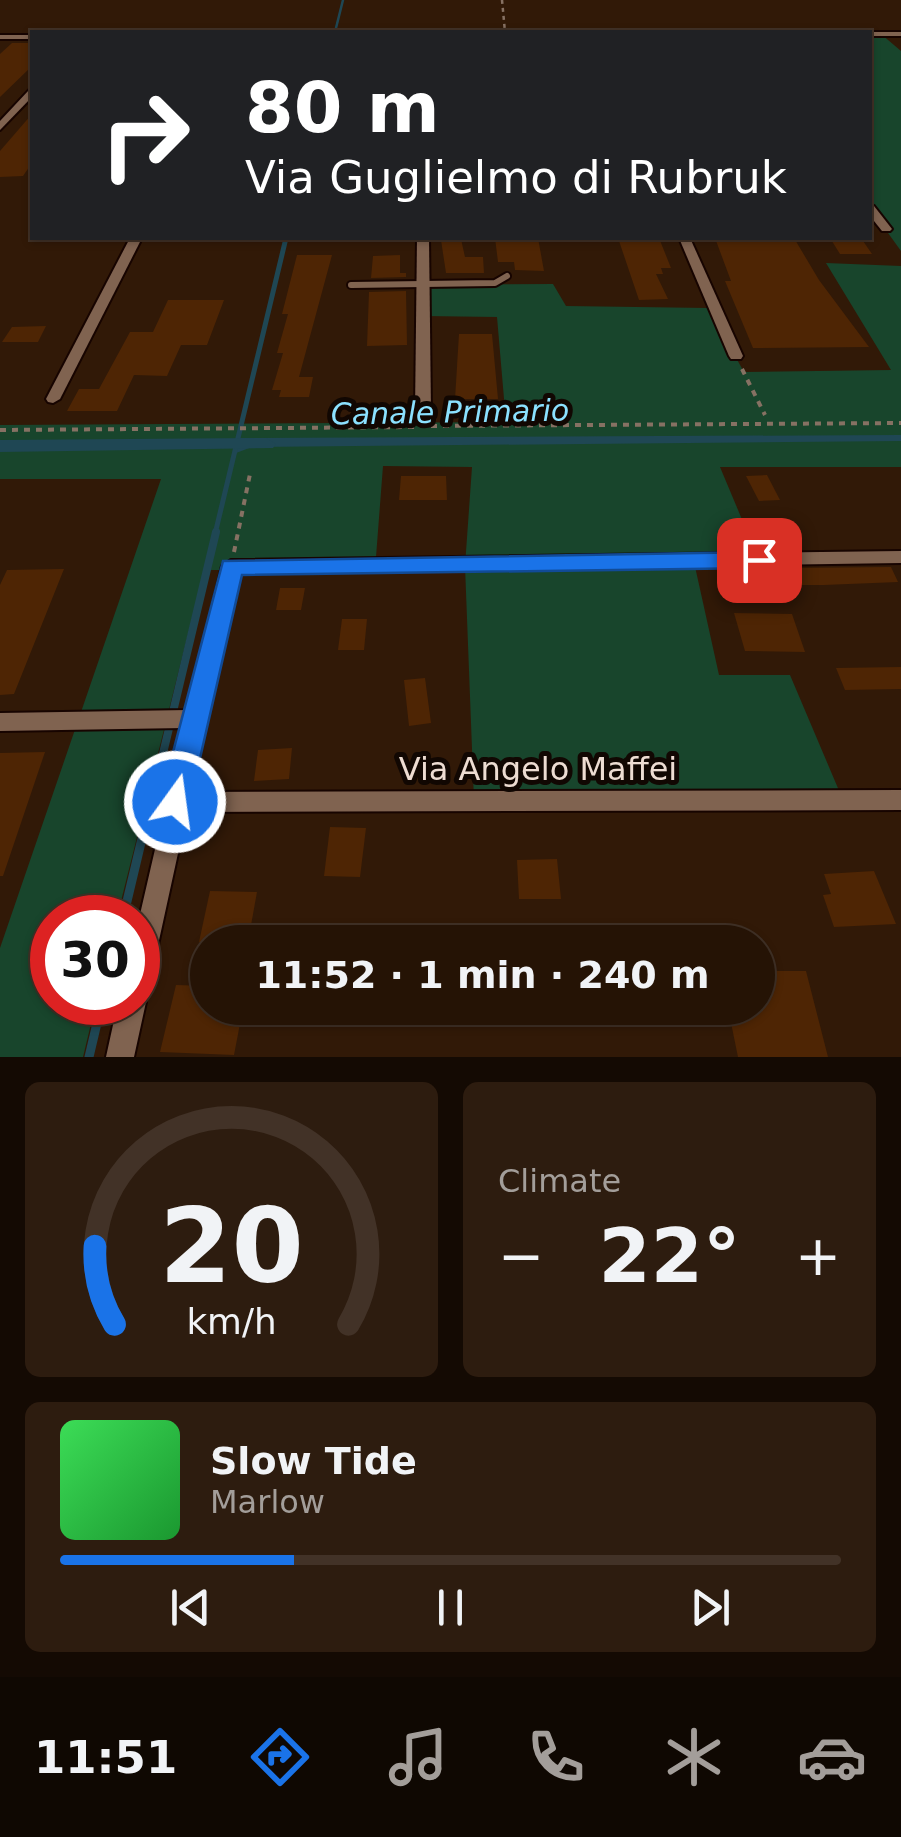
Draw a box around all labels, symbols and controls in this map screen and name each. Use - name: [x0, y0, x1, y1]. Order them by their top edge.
- text: 80 m: [245, 67, 440, 149]
- icon: right: [80, 70, 210, 200]
- text: Via Guglielmo di Rubruk: [245, 151, 787, 204]
- water label: Canale Primario: [330, 392, 570, 432]
- pin: [717, 518, 802, 603]
- icon: arrive: [732, 533, 787, 588]
- position arrow: [123, 750, 227, 854]
- street label: Via Angelo Maffei: [399, 750, 677, 788]
- speed limit sign: 30: [30, 895, 160, 1025]
- text: 11:52 · 1 min · 240 m: [255, 953, 710, 997]
- text: Climate: [498, 1162, 621, 1200]
- text: 20: [159, 1185, 304, 1307]
- text: 22°: [599, 1212, 740, 1300]
- text: −: [498, 1224, 544, 1288]
- text: +: [795, 1224, 841, 1288]
- text: km/h: [186, 1301, 277, 1342]
- text: Slow Tide: [210, 1439, 417, 1483]
- text: Marlow: [210, 1483, 325, 1521]
- icon: previous: [163, 1580, 218, 1635]
- icon: pause: [423, 1580, 478, 1635]
- icon: next: [683, 1580, 738, 1635]
- icon: directions: [245, 1722, 315, 1792]
- icon: music: [383, 1722, 453, 1792]
- icon: phone: [521, 1722, 591, 1792]
- icon: climate: [659, 1722, 729, 1792]
- icon: car: [797, 1722, 867, 1792]
- text: 11:51: [34, 1731, 177, 1784]

